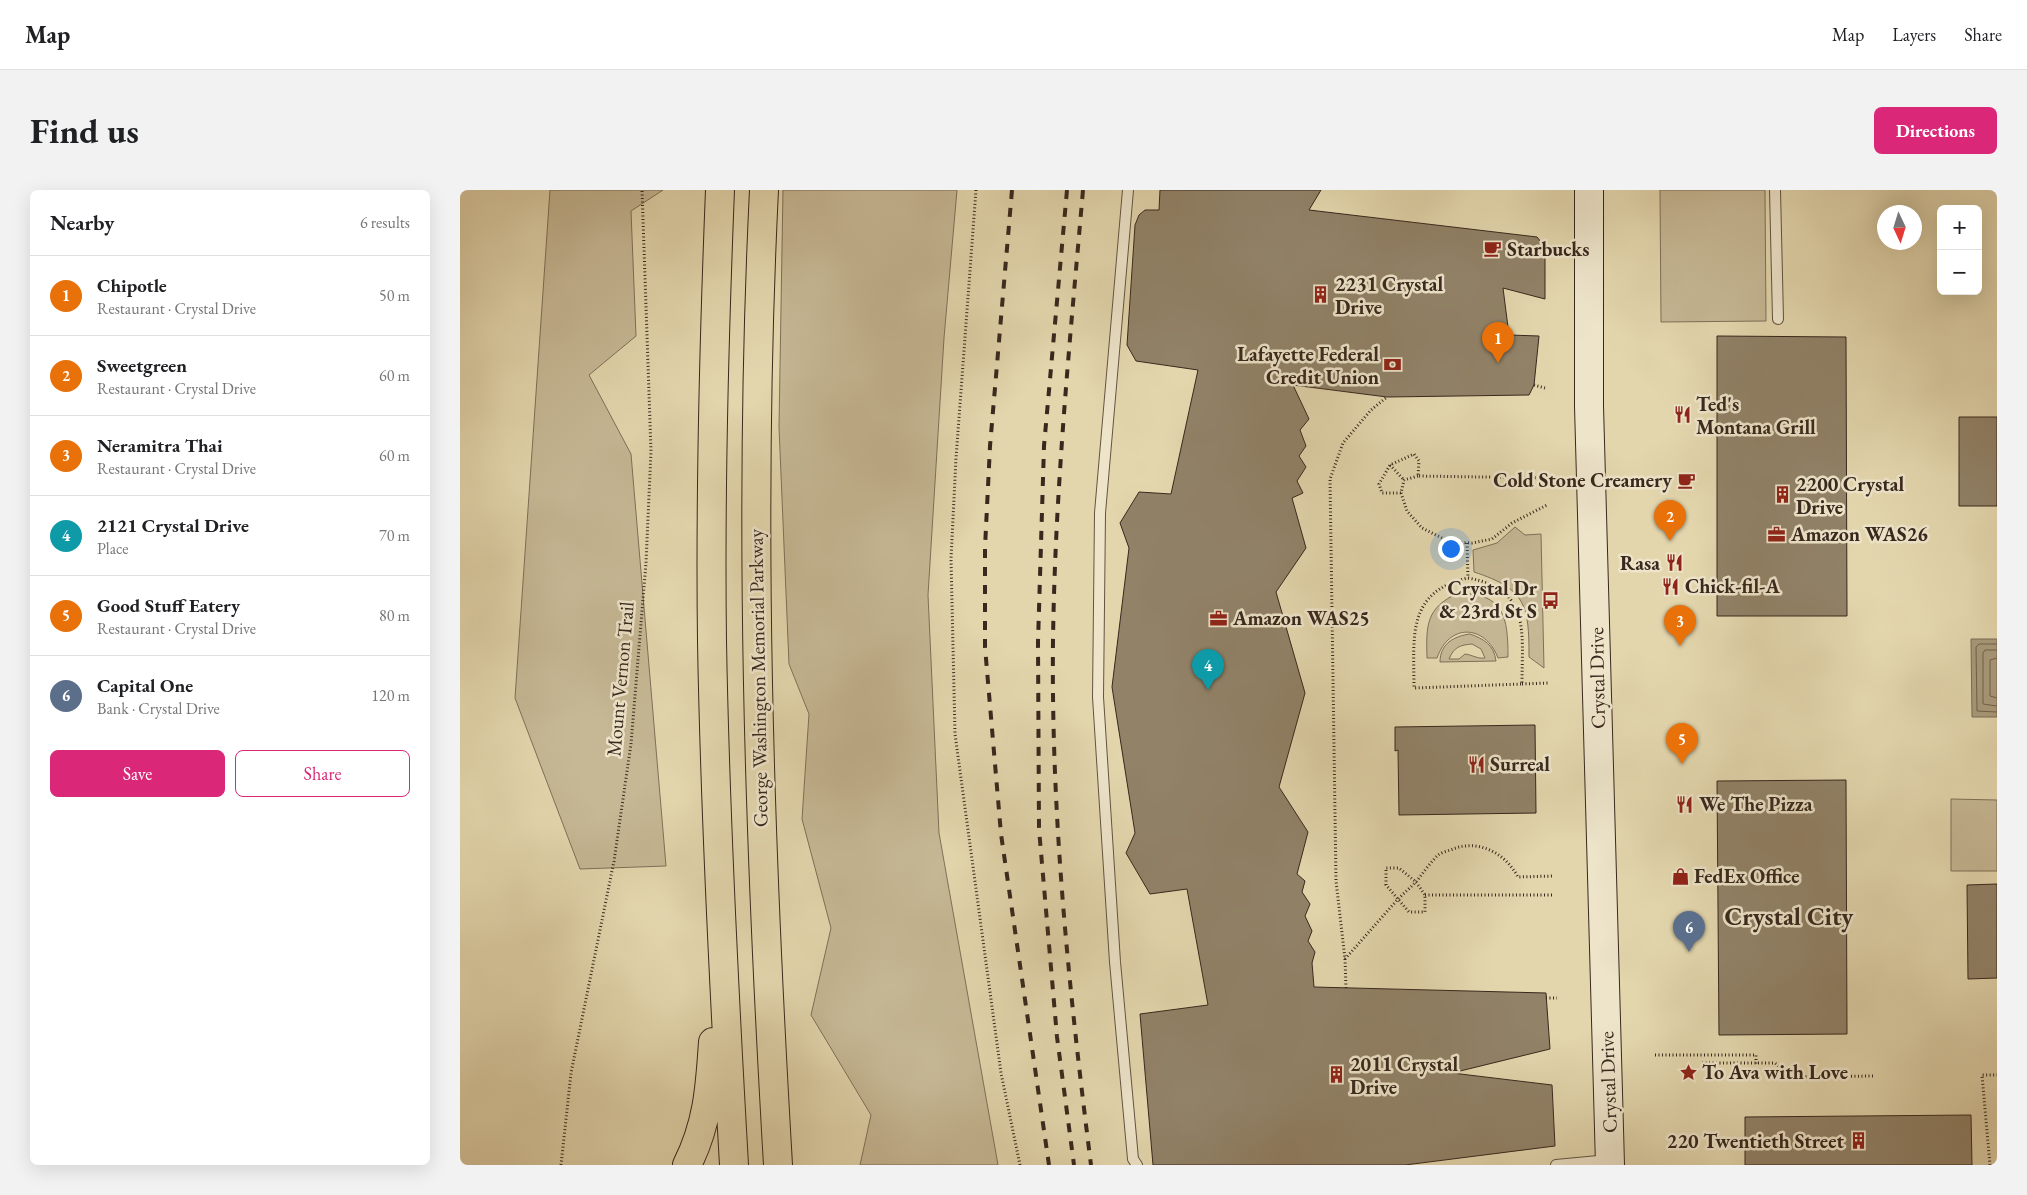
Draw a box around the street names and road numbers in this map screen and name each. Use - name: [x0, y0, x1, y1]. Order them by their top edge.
- street label: George Washington Memorial Parkway: [742, 528, 774, 827]
- street label: Mount Vernon Trail: [600, 600, 640, 758]
- street label: Crystal Drive: [1583, 627, 1611, 729]
- street label: Crystal Drive: [1593, 1030, 1623, 1133]

